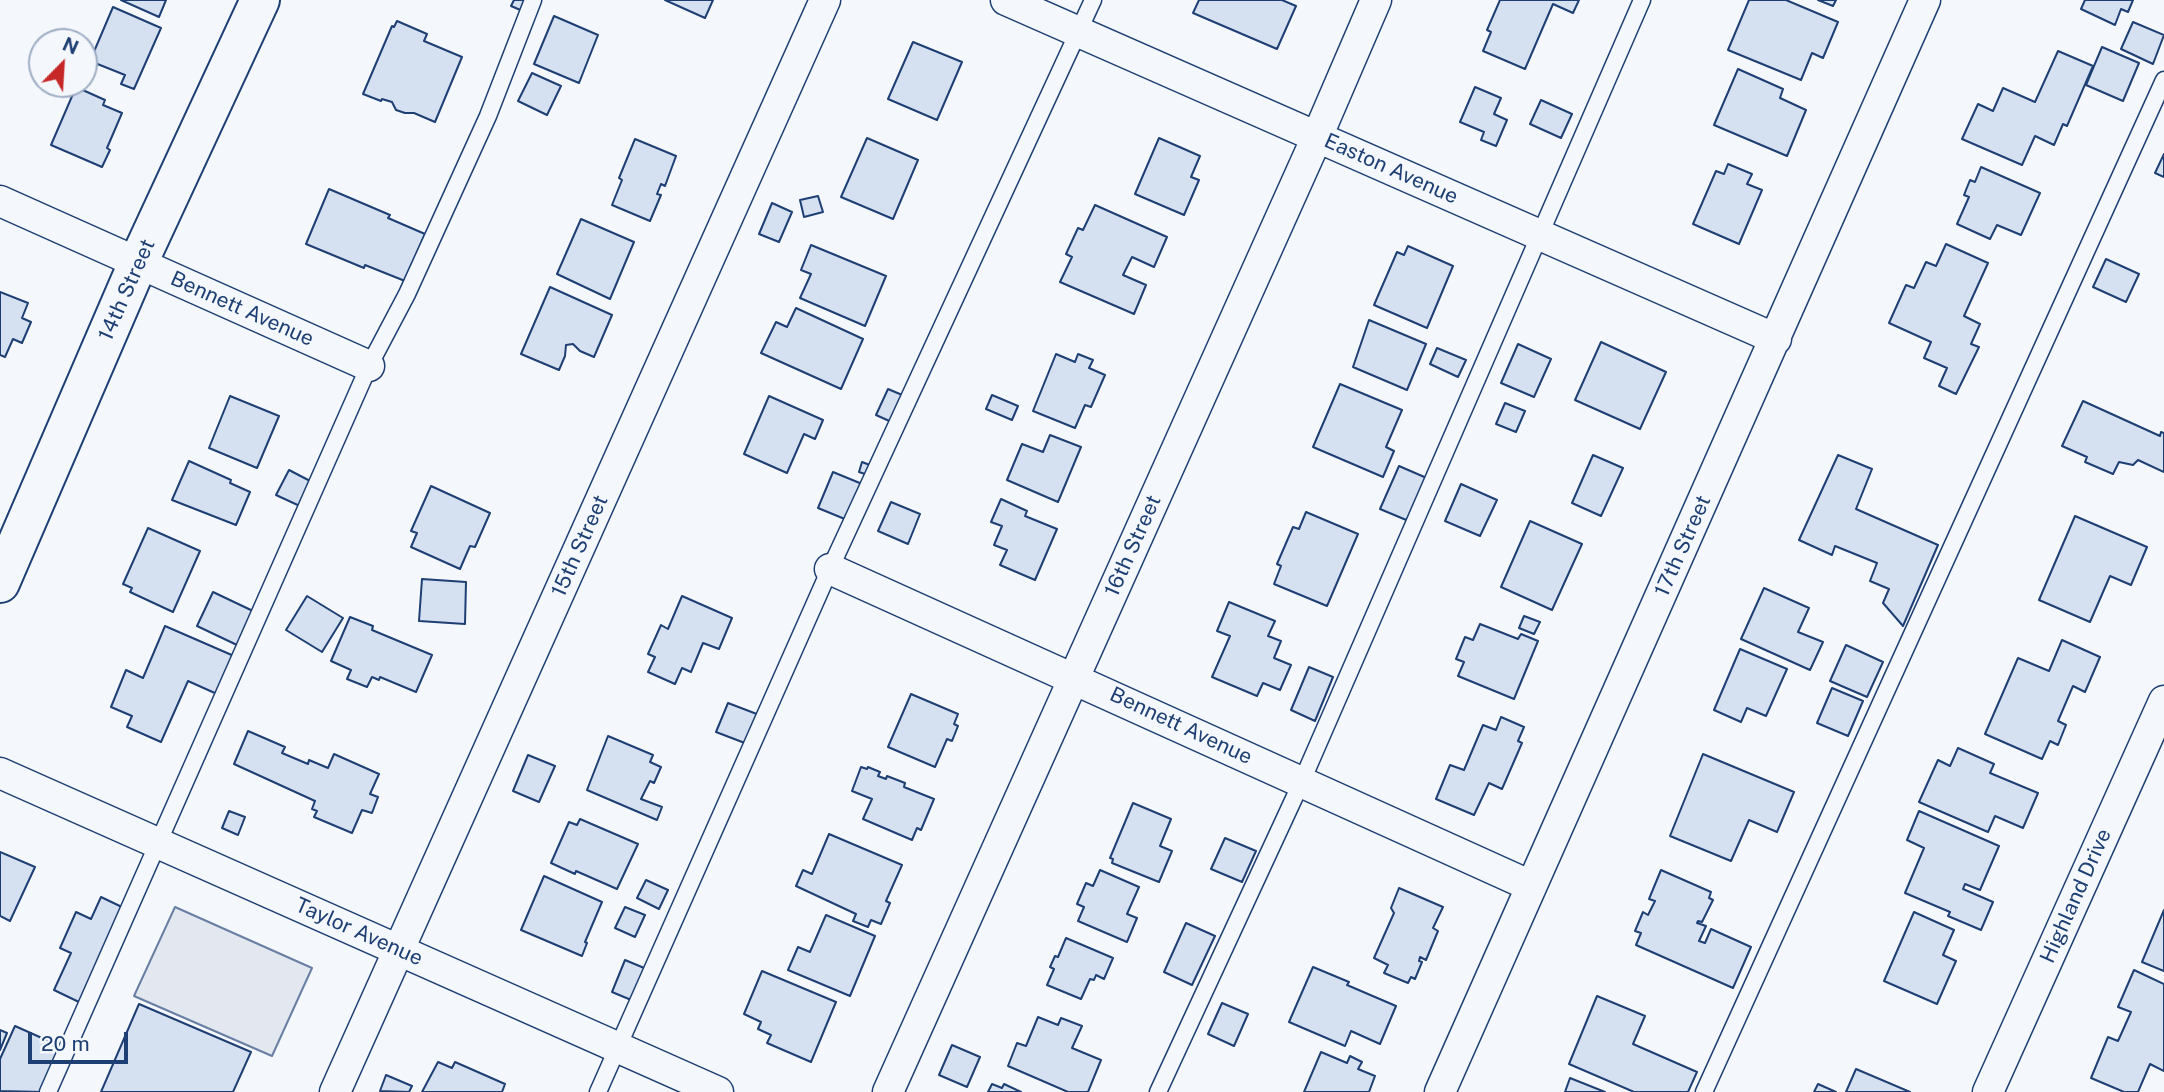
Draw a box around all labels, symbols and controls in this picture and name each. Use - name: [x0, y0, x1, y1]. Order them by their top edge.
- north arrow: [28, 28, 98, 98]
- text: N: [59, 33, 82, 59]
- street label: Easton Avenue: [1320, 128, 1462, 210]
- street label: 14th Street: [93, 235, 161, 345]
- street label: Bennett Avenue: [166, 266, 318, 352]
- street label: 15th Street: [546, 491, 614, 601]
- street label: 16th Street: [1099, 491, 1167, 601]
- street label: 17th Street: [1650, 492, 1716, 600]
- street label: Bennett Avenue: [1106, 682, 1256, 770]
- street label: Highland Drive: [2035, 825, 2117, 967]
- street label: Taylor Avenue: [291, 893, 427, 971]
- scale bar: [32, 1018, 131, 1062]
- text: 20 m: [41, 1031, 90, 1056]

